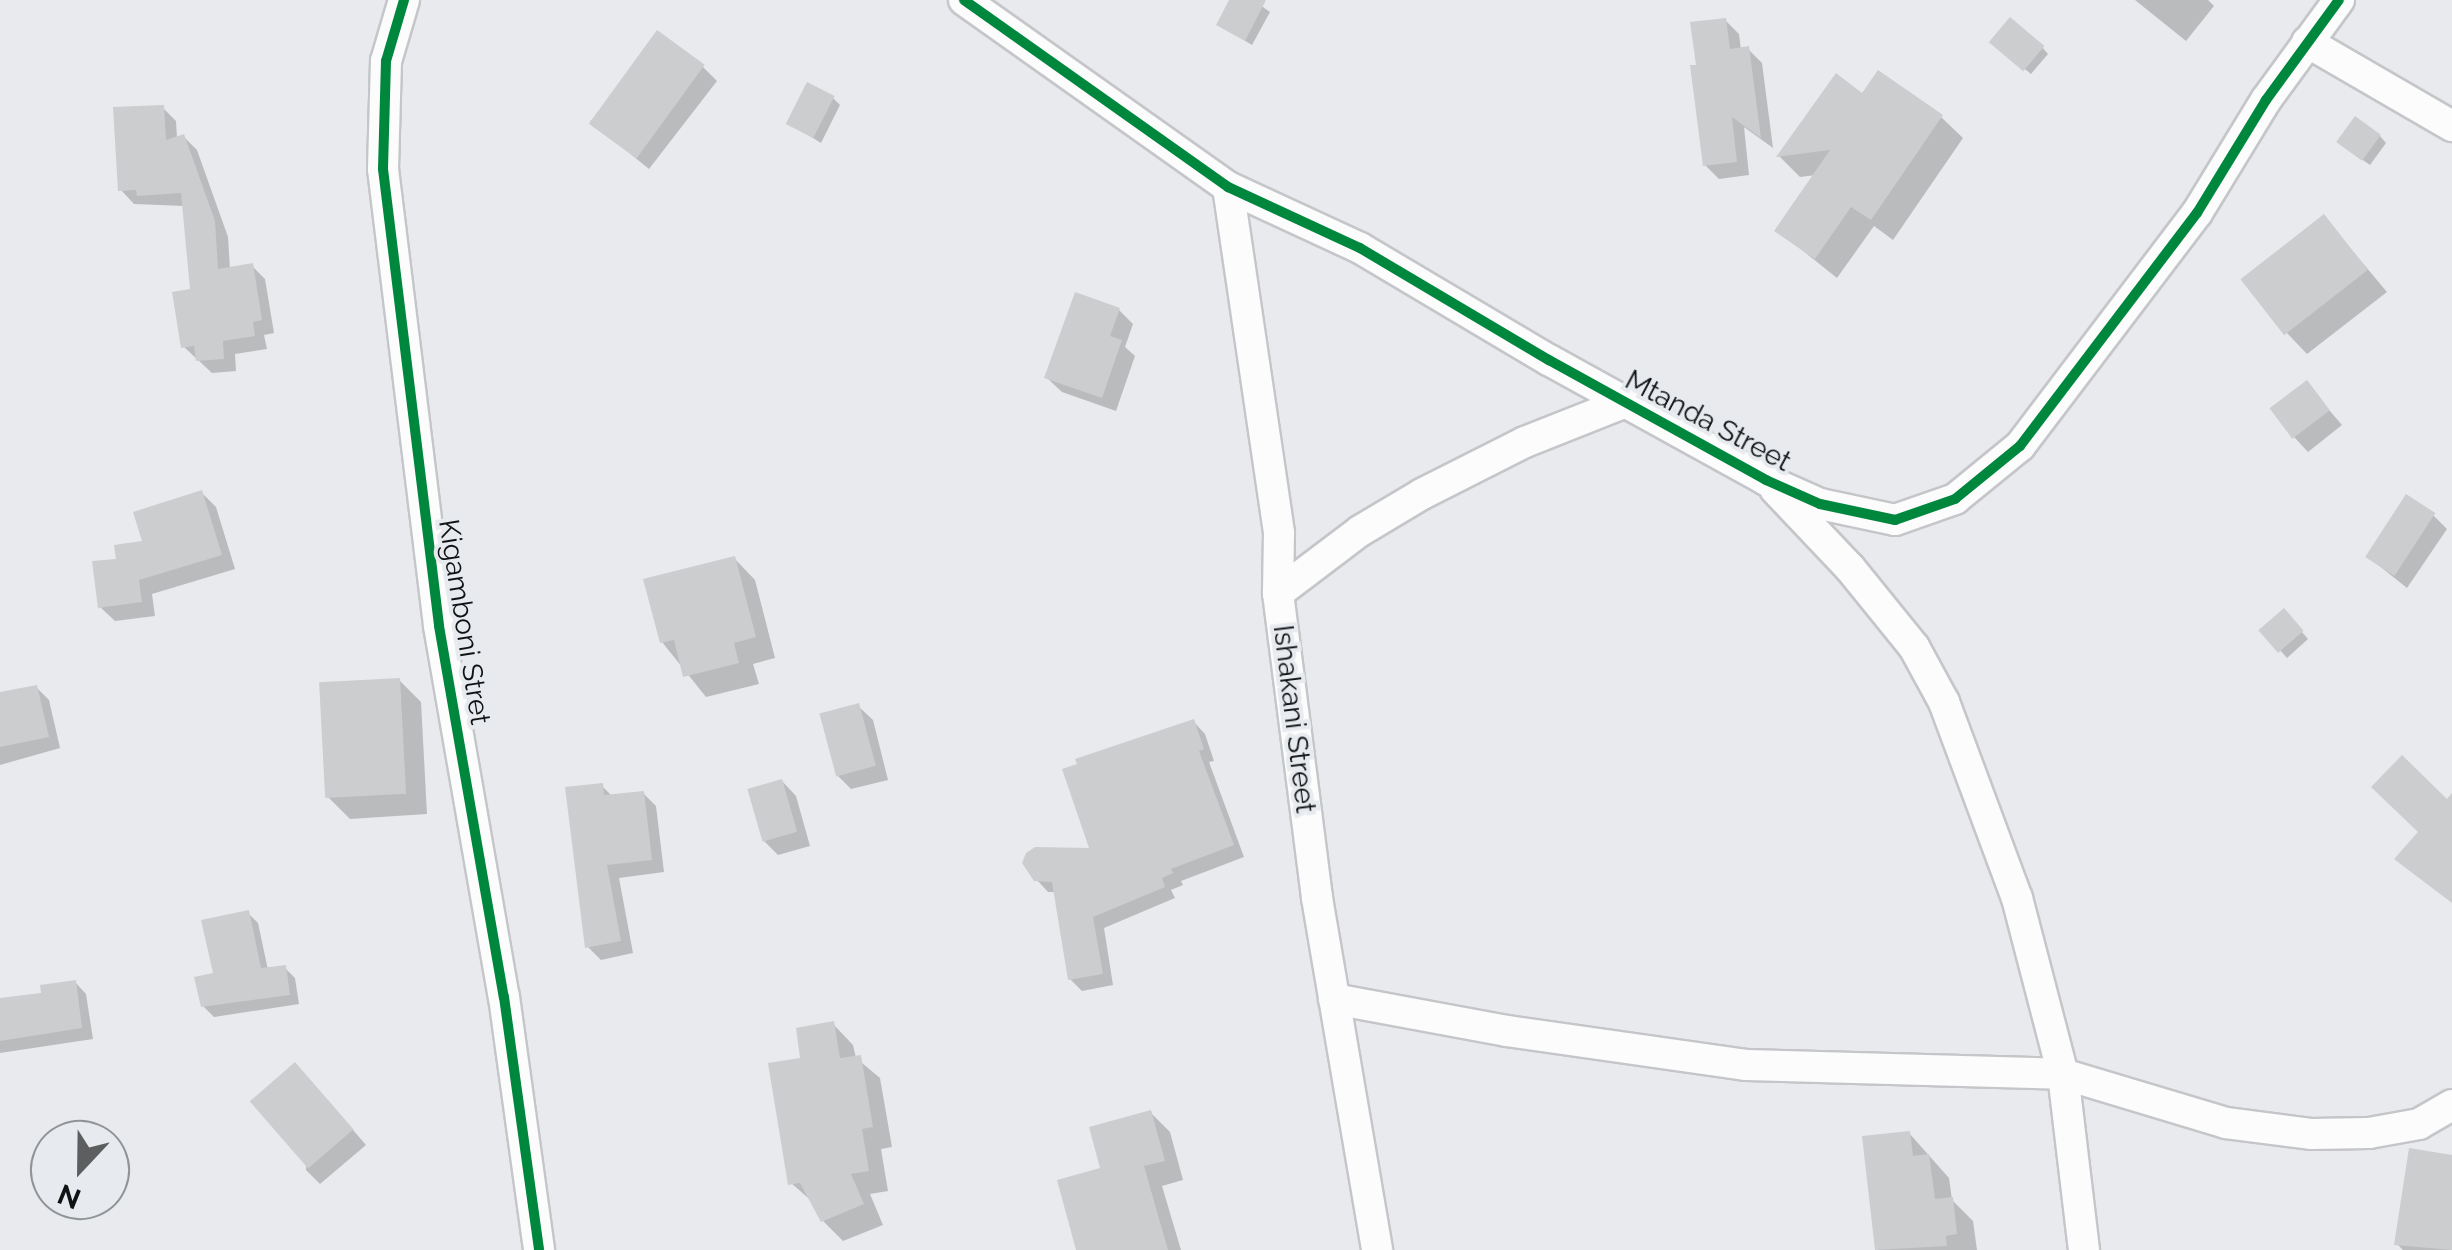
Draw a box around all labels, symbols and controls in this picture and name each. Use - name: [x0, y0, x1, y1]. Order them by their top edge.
- street label: Mtanda Street: [1619, 363, 1797, 479]
- street label: Kigamboni Stret: [431, 517, 497, 727]
- street label: Ishakani Street: [1266, 623, 1322, 815]
- north arrow: [30, 1120, 130, 1220]
- text: N: [53, 1177, 85, 1216]

